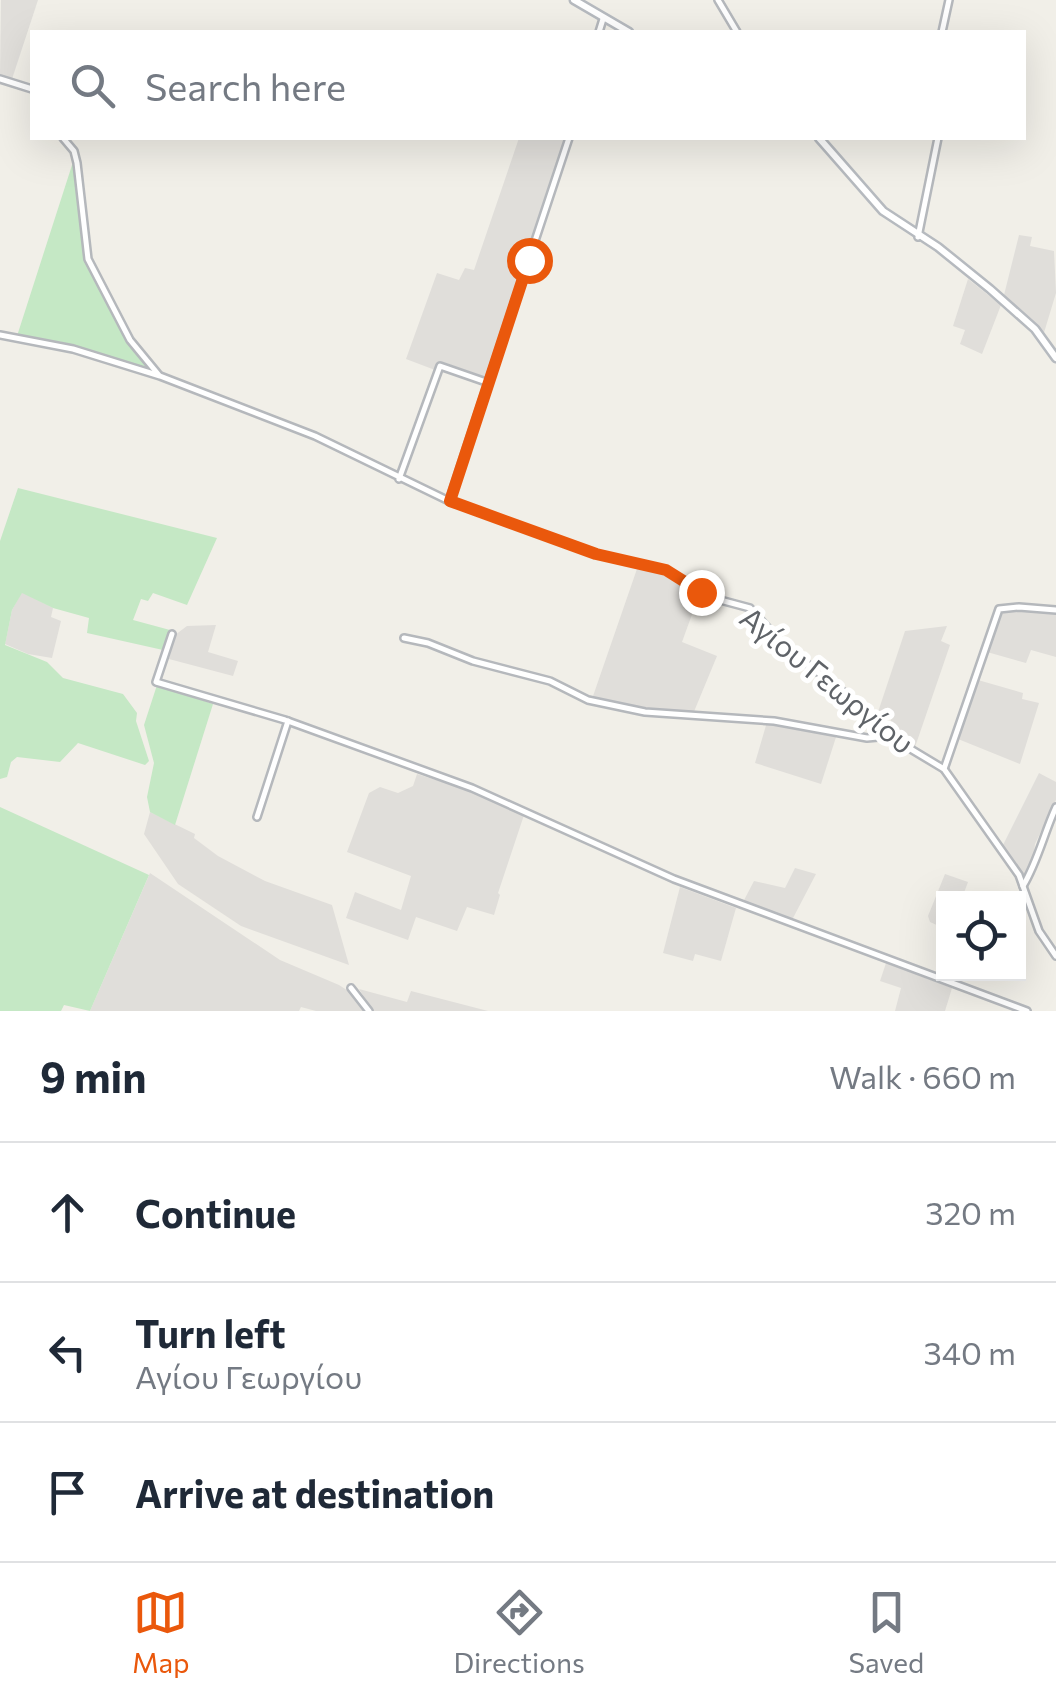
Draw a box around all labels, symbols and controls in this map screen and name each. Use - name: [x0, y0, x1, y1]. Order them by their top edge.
- search box: [30, 30, 1026, 140]
- icon: search: [65, 58, 120, 113]
- text: Search here: [145, 62, 346, 109]
- route start: [507, 238, 553, 284]
- route end: [679, 570, 725, 616]
- street label: Αγίου Γεωργίου: [734, 598, 922, 760]
- map controls: [936, 891, 1026, 981]
- button: locate: [936, 891, 1026, 981]
- text: 9 min: [40, 1050, 147, 1102]
- text: Walk · 660 m: [829, 1056, 1016, 1096]
- icon: ahead: [40, 1185, 95, 1240]
- text: Continue: [135, 1189, 296, 1236]
- text: 320 m: [925, 1192, 1016, 1232]
- text: Turn left: [135, 1309, 286, 1356]
- icon: left: [40, 1325, 95, 1380]
- text: 340 m: [924, 1332, 1016, 1372]
- text: Αγίου Γεωργίου: [135, 1356, 362, 1396]
- icon: arrive: [40, 1465, 95, 1520]
- text: Arrive at destination: [135, 1469, 494, 1516]
- tab: Map: [132, 1585, 190, 1679]
- tab: Directions: [453, 1585, 585, 1679]
- tab: Saved: [849, 1585, 924, 1679]

